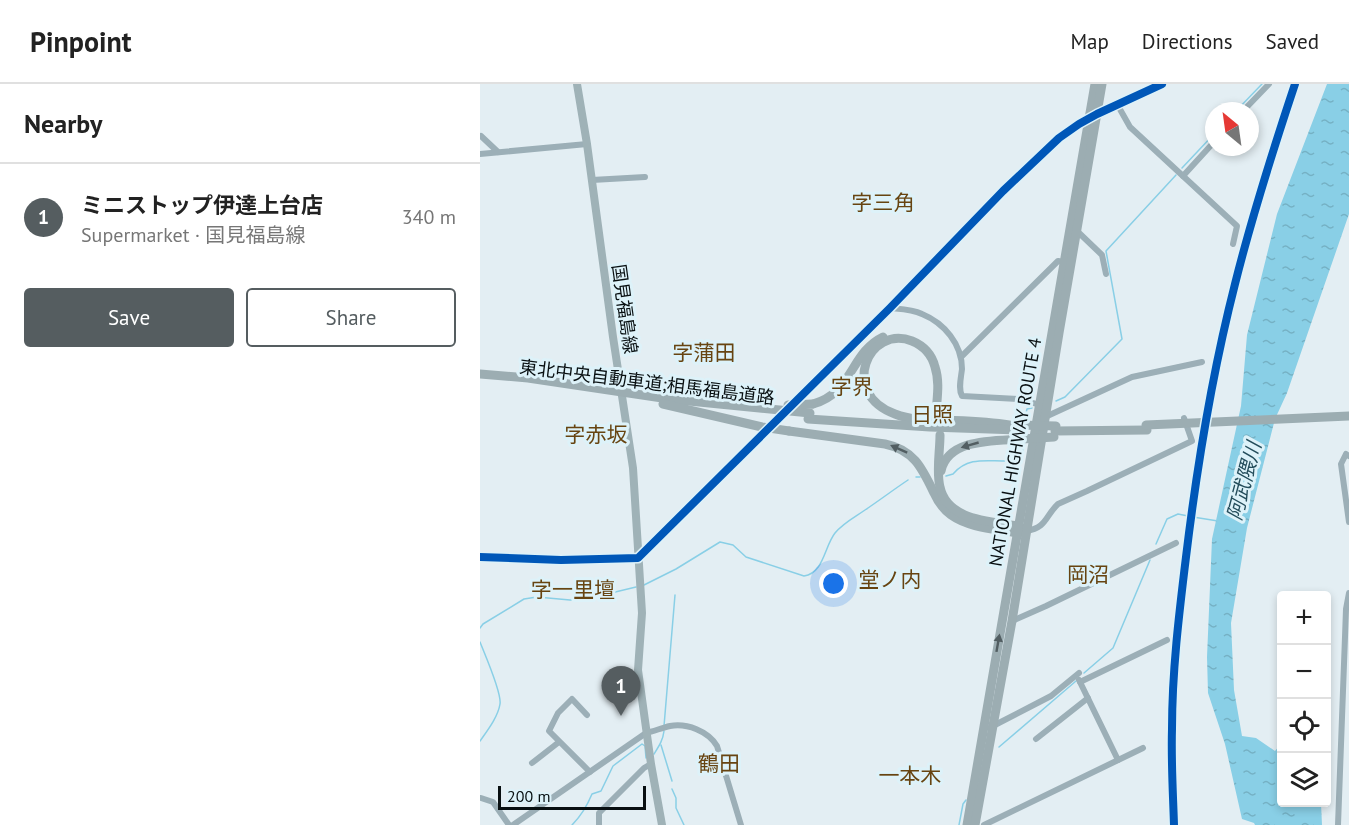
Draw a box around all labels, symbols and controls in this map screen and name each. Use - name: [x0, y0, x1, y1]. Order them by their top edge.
- text: Pinpoint: [30, 23, 132, 60]
- text: Map: [1070, 28, 1109, 55]
- text: Directions: [1142, 28, 1233, 55]
- text: Saved: [1266, 28, 1319, 55]
- north arrow: [1205, 102, 1259, 156]
- text: Nearby: [24, 107, 102, 140]
- district label: 字三角: [852, 189, 915, 216]
- text: ミニストップ伊達上台店: [81, 191, 323, 219]
- text: 1: [38, 204, 49, 230]
- text: 340 m: [402, 204, 456, 230]
- text: Supermarket · 国見福島線: [81, 222, 305, 248]
- street label: 国見福島線: [607, 263, 643, 355]
- button: Save: [24, 288, 234, 347]
- button: Share: [246, 288, 456, 347]
- street label: NATIONAL HIGHWAY ROUTE 4: [984, 336, 1046, 568]
- district label: 字蒲田: [673, 339, 736, 366]
- street label: 東北中央自動車道;相馬福島道路: [518, 355, 776, 409]
- district label: 字界: [831, 373, 873, 400]
- district label: 日照: [911, 401, 953, 428]
- district label: 字赤坂: [565, 421, 628, 448]
- water label: 阿武隈川: [1221, 437, 1267, 523]
- one-way arrow: [961, 441, 979, 450]
- one-way arrow: [891, 445, 908, 454]
- district label: 岡沼: [1067, 561, 1109, 588]
- district label: 堂ノ内: [859, 566, 922, 593]
- your location: [819, 569, 848, 598]
- district label: 字一里壇: [531, 576, 615, 603]
- map controls: [1277, 591, 1331, 807]
- button: +: [1277, 591, 1331, 645]
- one-way arrow: [994, 634, 1003, 653]
- button: −: [1277, 645, 1331, 699]
- pin: 1: [602, 666, 640, 716]
- button: locate: [1277, 699, 1331, 753]
- district label: 鶴田: [698, 750, 740, 777]
- button: layers: [1277, 753, 1331, 807]
- district label: 一本木: [879, 762, 942, 789]
- scale bar: [498, 783, 646, 810]
- text: 200 m: [507, 786, 550, 806]

